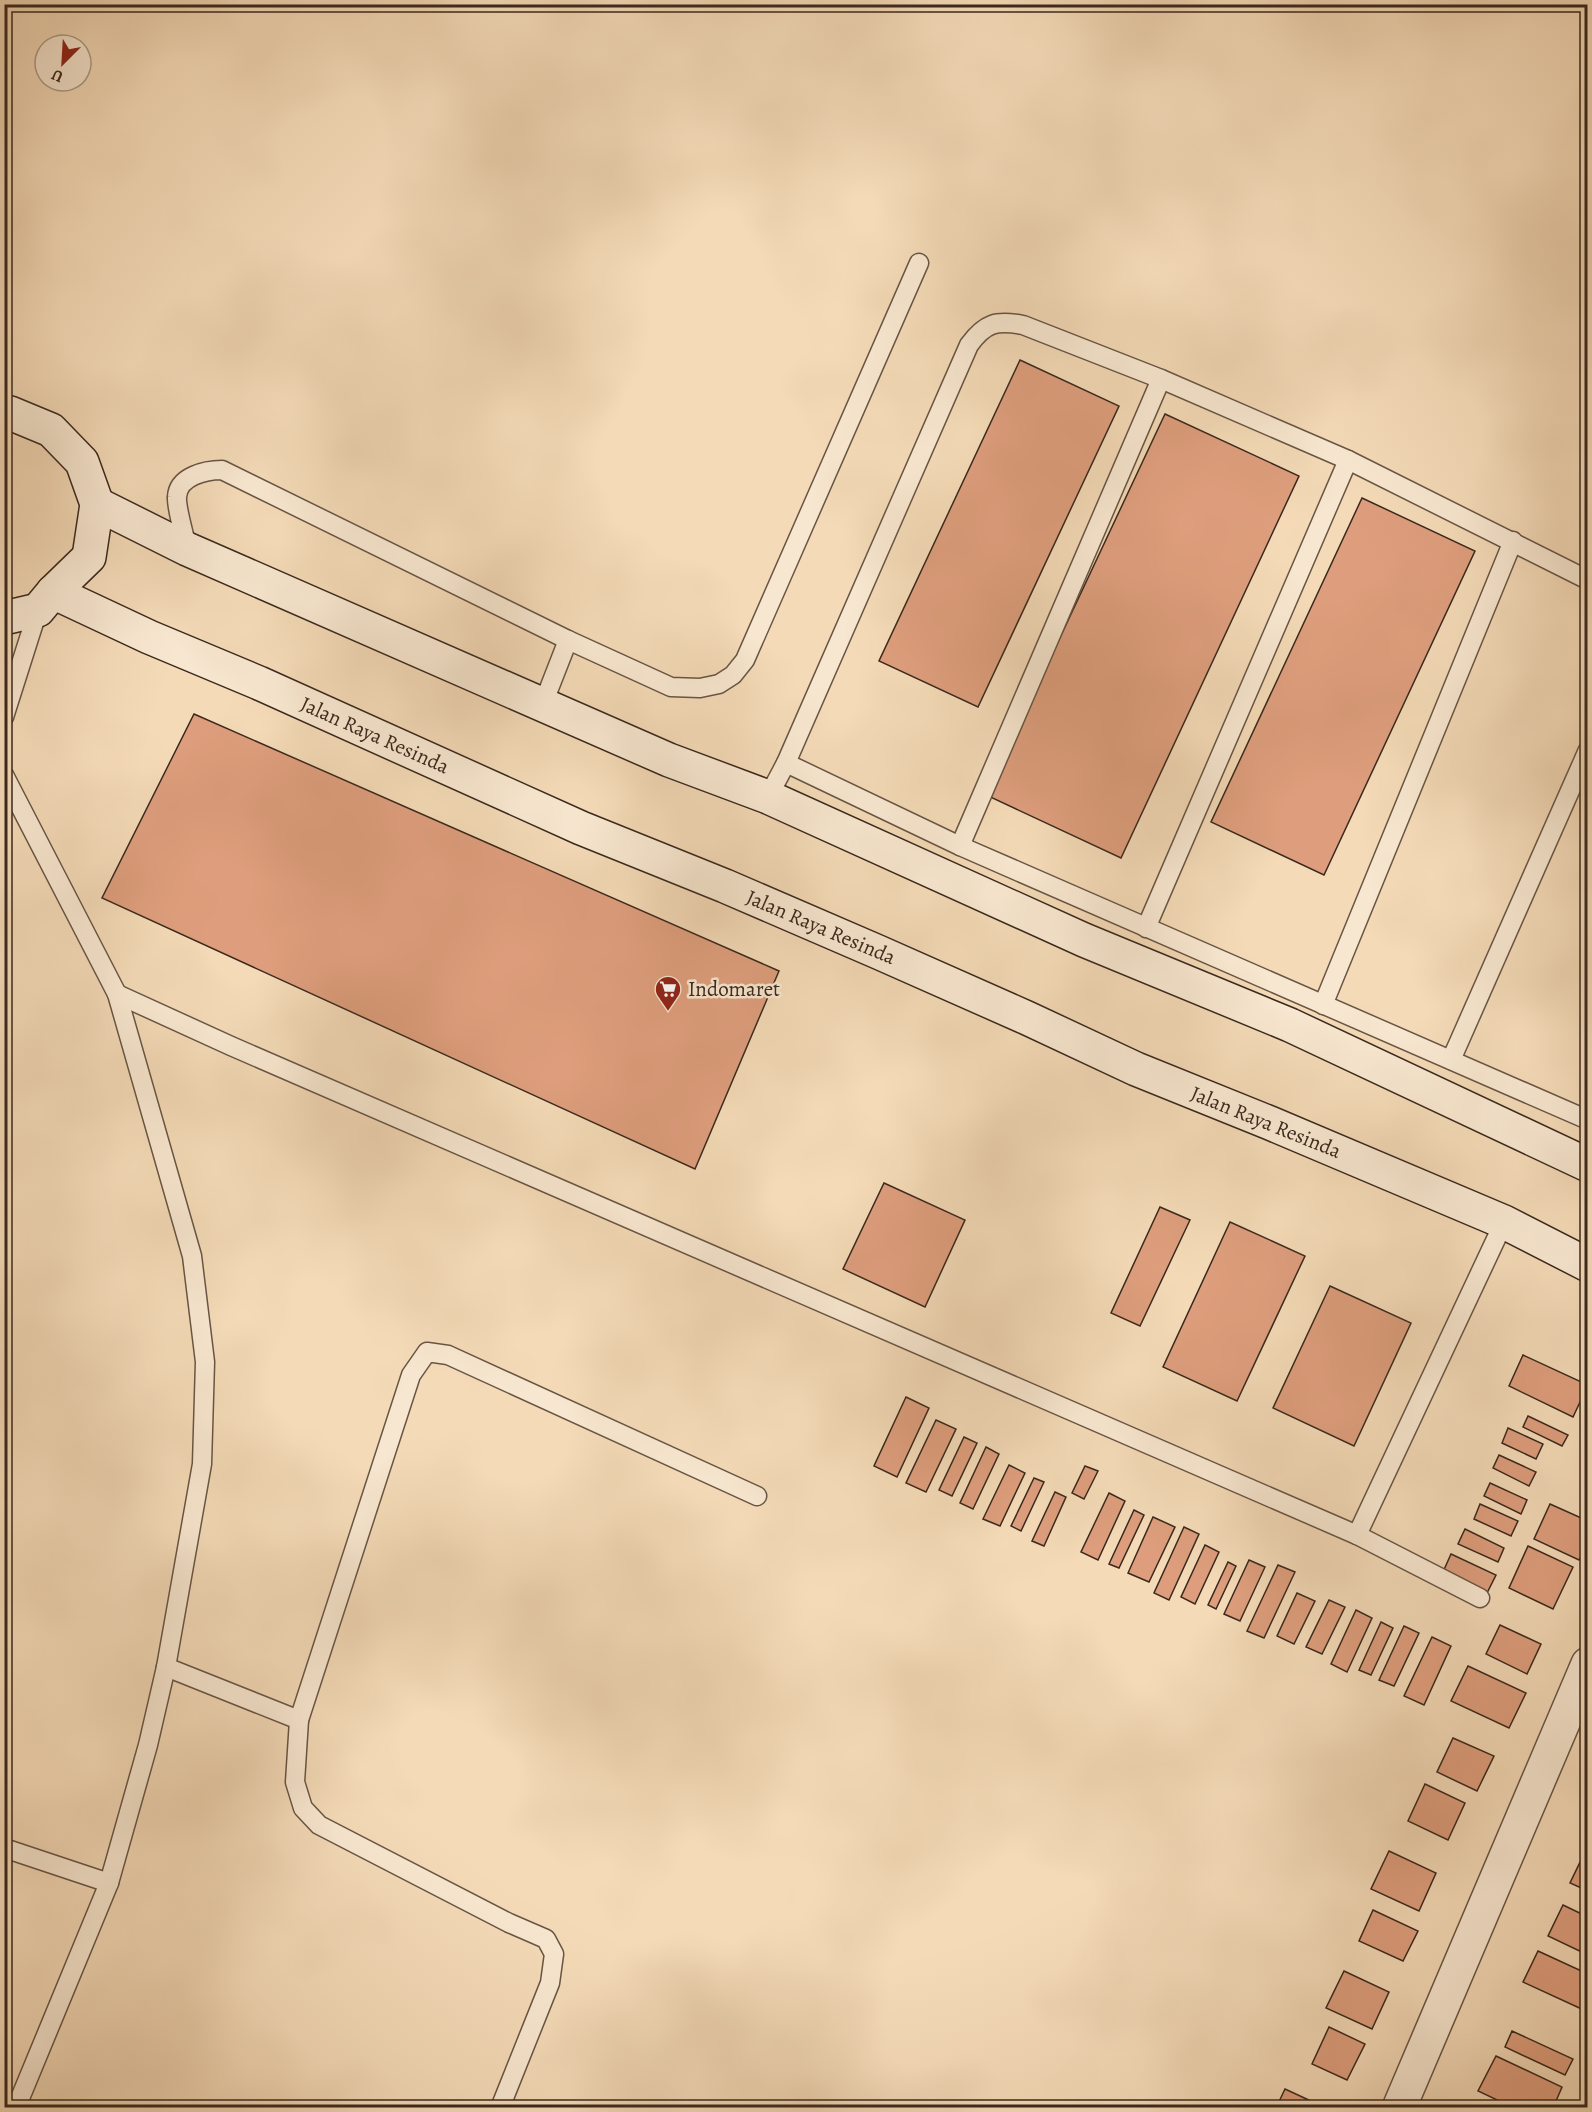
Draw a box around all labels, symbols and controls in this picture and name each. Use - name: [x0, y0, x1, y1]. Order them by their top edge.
- north arrow: [33, 33, 93, 93]
- text: U: [48, 63, 67, 88]
- street label: Jalan Raya Resinda: [296, 690, 454, 780]
- street label: Jalan Raya Resinda: [742, 883, 900, 971]
- supermarket icon: Indomaret: [653, 974, 683, 1012]
- place label: Indomaret: [688, 975, 780, 1003]
- street label: Jalan Raya Resinda: [1187, 1079, 1346, 1165]

